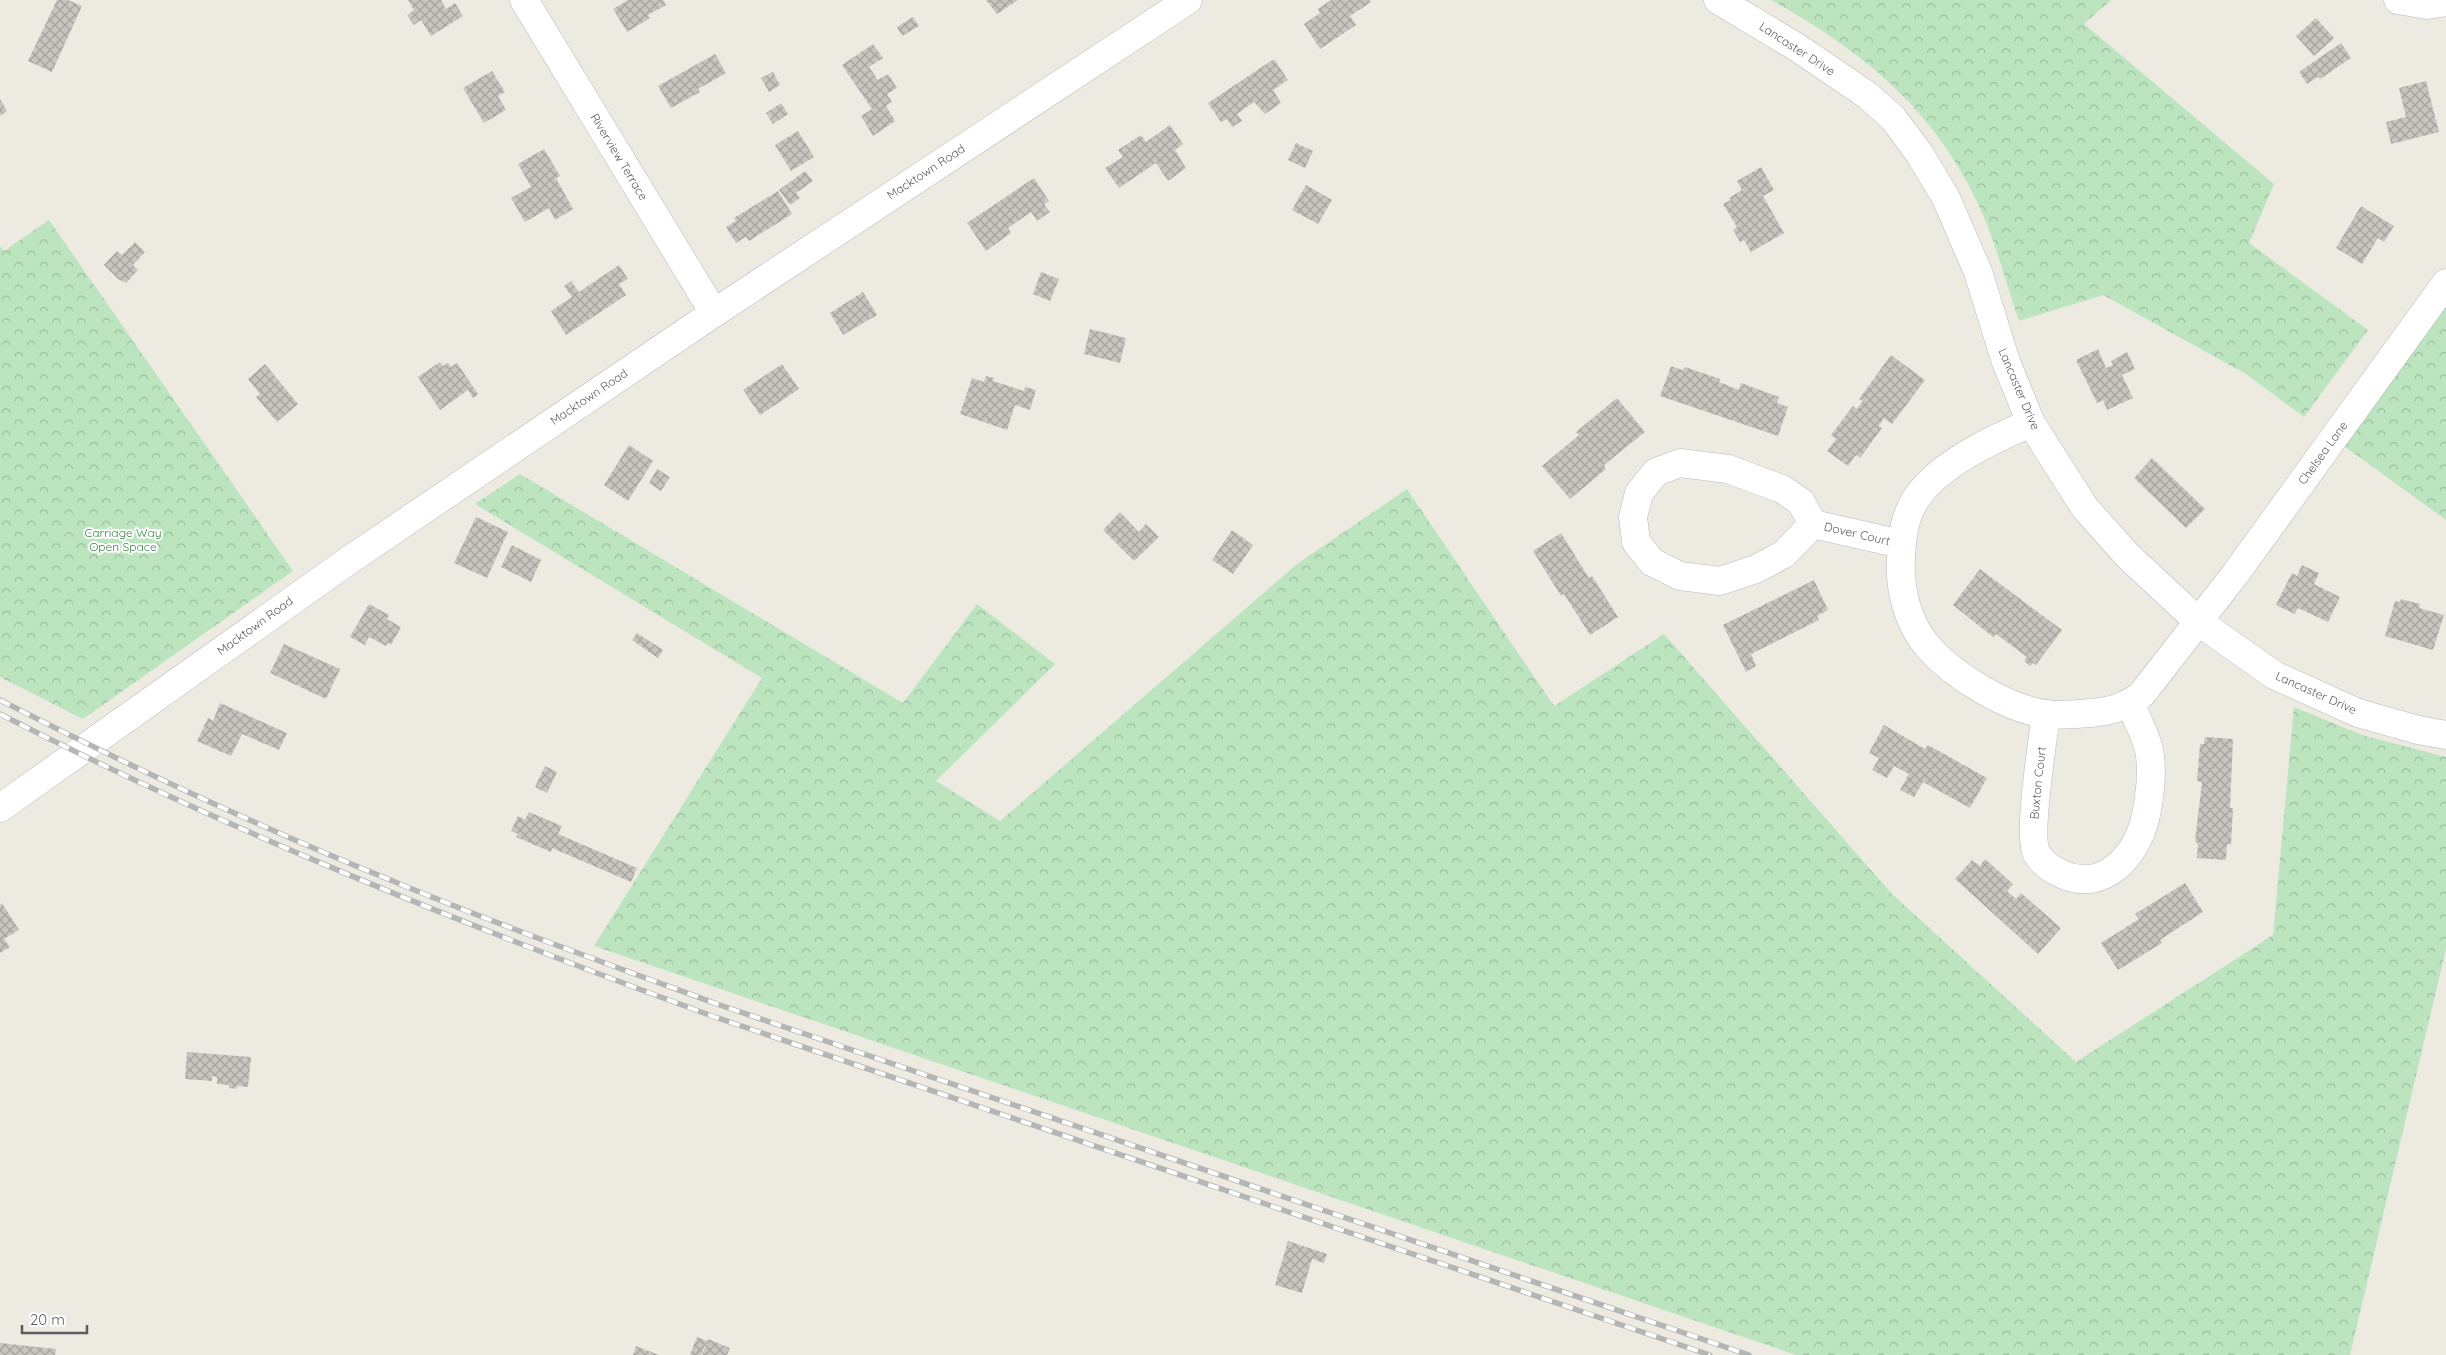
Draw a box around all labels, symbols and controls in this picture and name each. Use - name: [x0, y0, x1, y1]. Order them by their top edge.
- street label: Lancaster Drive: [1757, 19, 1838, 79]
- street label: Riverview Terrace: [588, 111, 651, 203]
- street label: Macktown Road: [884, 141, 968, 202]
- street label: Lancaster Drive: [1996, 346, 2043, 432]
- street label: Macktown Road: [547, 365, 630, 428]
- street label: Chelsea Lane: [2295, 418, 2351, 487]
- street label: Dover Court: [1823, 519, 1892, 548]
- park label: Carriage Way Open Space: [84, 525, 162, 554]
- street label: Macktown Road: [214, 593, 296, 658]
- street label: Lancaster Drive: [2273, 668, 2359, 717]
- street label: Buxton Court: [2026, 746, 2049, 820]
- scale bar: [22, 1302, 88, 1334]
- text: 20 m: [30, 1310, 65, 1329]

